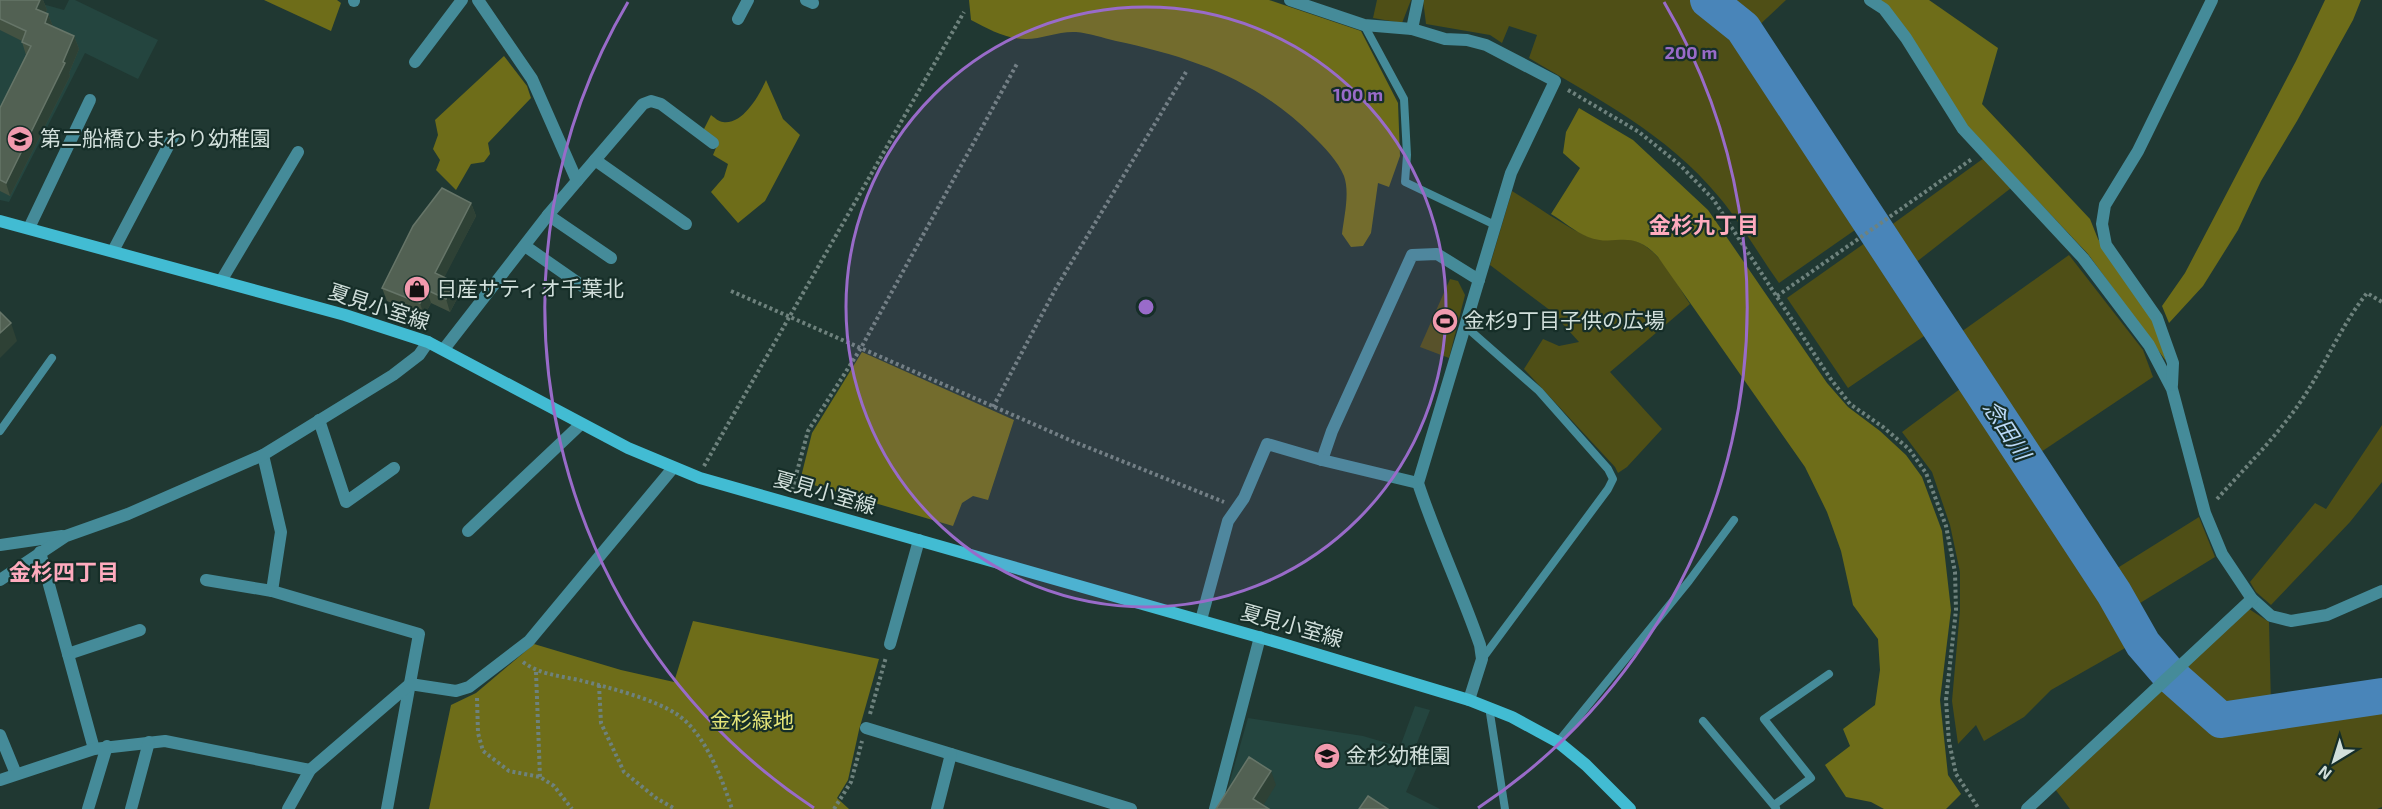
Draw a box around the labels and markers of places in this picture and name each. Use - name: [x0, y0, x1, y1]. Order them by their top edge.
- school or university icon: 第二船橋ひまわり幼稚園: [5, 124, 35, 154]
- place label: 第二船橋ひまわり幼稚園: [40, 125, 271, 150]
- shop icon: 日産サティオ千葉北: [402, 274, 432, 304]
- place label: 日産サティオ千葉北: [436, 275, 624, 300]
- centre of rings: [1136, 297, 1156, 317]
- sports icon: 金杉9丁目子供の広場: [1430, 306, 1460, 336]
- place label: 金杉9丁目子供の広場: [1464, 307, 1665, 332]
- school or university icon: 金杉幼稚園: [1312, 741, 1342, 771]
- place label: 金杉幼稚園: [1346, 742, 1451, 767]

